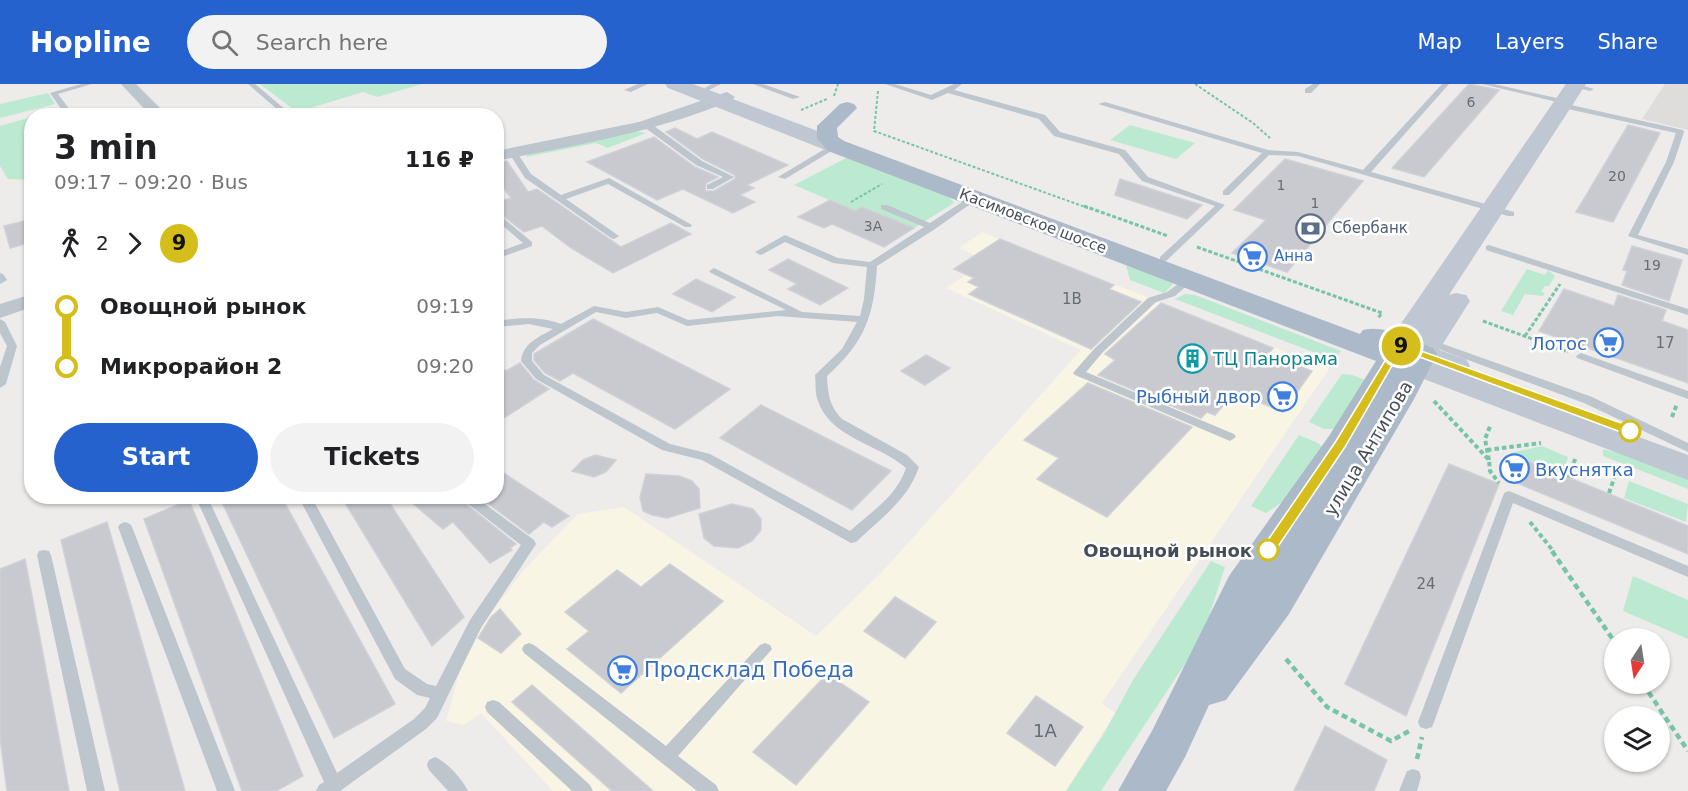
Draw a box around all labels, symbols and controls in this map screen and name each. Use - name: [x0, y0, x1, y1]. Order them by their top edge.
- search box: [187, 15, 607, 69]
- text: Hopline: [30, 26, 151, 59]
- icon: search: [208, 26, 241, 59]
- text: Search here: [256, 30, 388, 55]
- text: Map: [1418, 30, 1462, 54]
- text: Layers: [1495, 30, 1564, 54]
- text: Share: [1597, 30, 1658, 54]
- house number: 6: [1467, 94, 1476, 110]
- text: 3 min: [54, 128, 158, 167]
- text: 116 ₽: [405, 147, 474, 172]
- house number: 20: [1608, 168, 1626, 184]
- text: 09:17 – 09:20 · Bus: [54, 170, 248, 194]
- house number: 1: [1277, 177, 1285, 193]
- street label: Касимовское шоссе: [957, 185, 1109, 257]
- house number: 1: [1311, 195, 1319, 211]
- bank icon: Сбербанк: [1295, 212, 1327, 244]
- house number: 3А: [864, 218, 883, 234]
- place label: Сбербанк: [1332, 219, 1408, 237]
- icon: walk: [54, 227, 87, 260]
- icon: forward: [118, 227, 151, 260]
- text: 2: [96, 231, 109, 255]
- text: 9: [172, 231, 186, 255]
- supermarket icon: Анна: [1237, 240, 1269, 272]
- place label: Анна: [1274, 247, 1313, 265]
- house number: 19: [1643, 257, 1661, 273]
- house number: 1В: [1062, 290, 1082, 308]
- text: Овощной рынок: [100, 294, 306, 319]
- text: 09:19: [416, 294, 474, 318]
- line badge: 9: [1382, 326, 1420, 366]
- supermarket icon: Лотос: [1592, 327, 1624, 359]
- place label: Лотос: [1531, 333, 1587, 354]
- text: 9: [1394, 334, 1408, 358]
- house number: 17: [1655, 334, 1675, 352]
- building icon: ТЦ Панорама: [1176, 342, 1208, 374]
- place label: ТЦ Панорама: [1212, 348, 1338, 369]
- text: Микрорайон 2: [100, 354, 282, 379]
- text: 09:20: [416, 354, 474, 378]
- street label: улица Антипова: [1319, 377, 1417, 519]
- supermarket icon: Рыбный двор: [1266, 380, 1298, 412]
- place label: Рыбный двор: [1136, 386, 1261, 407]
- unlabelled marker: [1619, 420, 1641, 442]
- button: Start: [54, 423, 258, 492]
- button: Tickets: [270, 423, 474, 492]
- supermarket icon: Вкуснятка: [1498, 453, 1530, 485]
- place label: Вкуснятка: [1535, 459, 1634, 480]
- marker: Овощной рынок: [1257, 539, 1279, 561]
- place label: Овощной рынок: [1083, 540, 1252, 561]
- house number: 24: [1416, 575, 1436, 593]
- north arrow: [1604, 628, 1670, 694]
- map controls: [1604, 628, 1670, 772]
- supermarket icon: Продсклад Победа: [607, 654, 639, 686]
- place label: Продсклад Победа: [644, 658, 854, 682]
- button: layers: [1604, 706, 1670, 772]
- house number: 1А: [1033, 720, 1058, 741]

